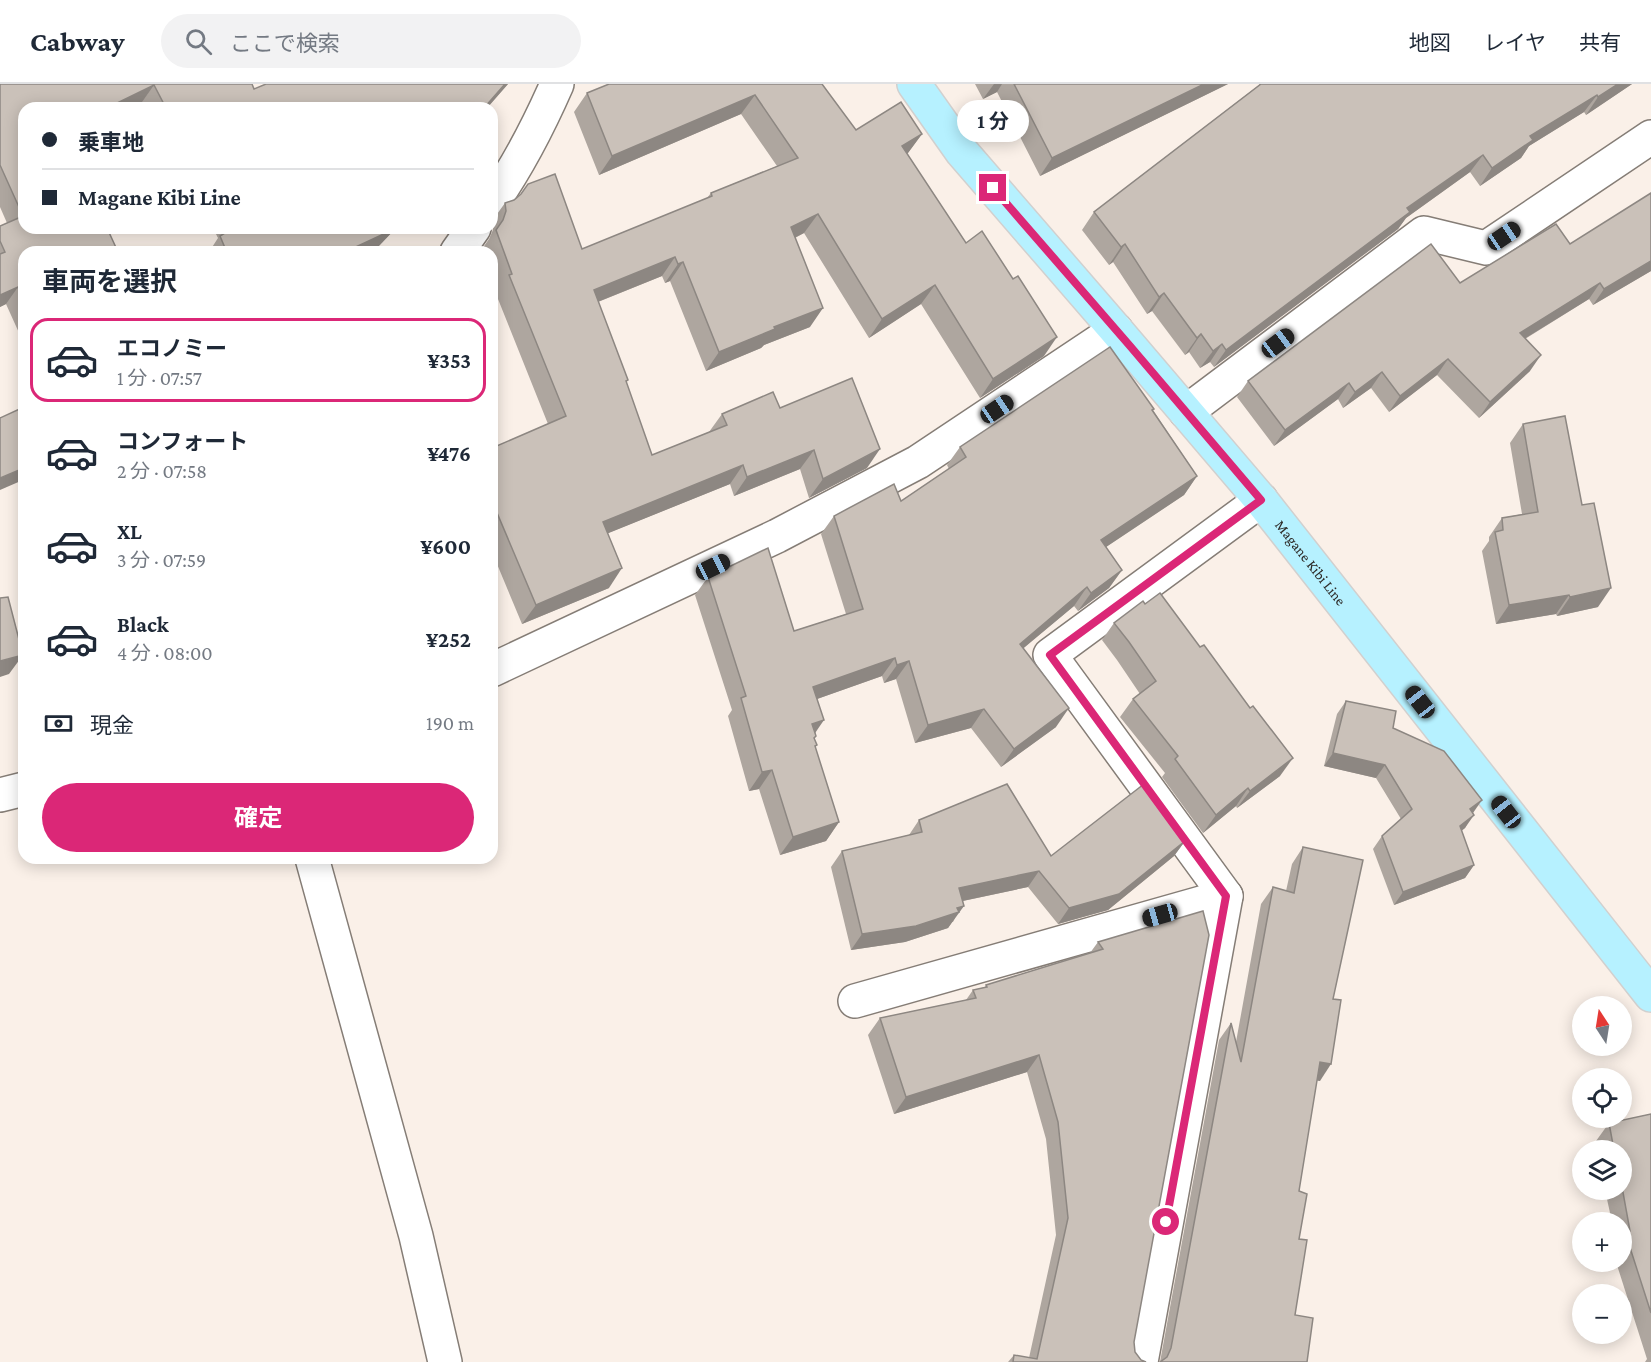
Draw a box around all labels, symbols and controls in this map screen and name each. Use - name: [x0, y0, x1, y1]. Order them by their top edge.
- search box: [161, 14, 581, 68]
- icon: search: [182, 25, 215, 58]
- text: Cabway: [30, 26, 125, 57]
- text: ここで検索: [230, 31, 340, 56]
- text: 地図: [1409, 31, 1451, 55]
- text: レイヤ: [1484, 31, 1546, 55]
- text: 共有: [1579, 31, 1621, 55]
- callout: 1 分: [957, 101, 1029, 143]
- text: 1 分: [977, 110, 1009, 132]
- text: 乗車地: [78, 130, 144, 155]
- route end: [979, 174, 1006, 201]
- text: Magane Kibi Line: [78, 185, 241, 210]
- car: [1484, 218, 1524, 254]
- text: 車両を選択: [42, 267, 177, 297]
- car: [1258, 325, 1298, 361]
- icon: car: [45, 333, 99, 387]
- text: エコノミー: [117, 336, 227, 361]
- text: ¥353: [427, 348, 471, 373]
- text: 1 分 · 07:57: [117, 367, 202, 389]
- car: [977, 391, 1017, 427]
- icon: car: [45, 426, 99, 480]
- text: コンフォート: [117, 429, 248, 454]
- text: ¥476: [427, 441, 471, 466]
- text: 2 分 · 07:58: [117, 460, 207, 482]
- street label: Magane Kibi Line: [1272, 517, 1349, 609]
- icon: car: [45, 519, 99, 573]
- text: XL: [117, 519, 142, 544]
- text: ¥600: [420, 534, 471, 559]
- text: 3 分 · 07:59: [117, 549, 206, 571]
- car: [693, 551, 733, 583]
- icon: car: [45, 612, 99, 666]
- text: Black: [117, 612, 169, 637]
- text: ¥252: [426, 627, 471, 652]
- text: 4 分 · 08:00: [117, 642, 213, 664]
- car: [1402, 682, 1438, 722]
- icon: cash: [42, 707, 75, 740]
- text: 190 m: [426, 712, 474, 734]
- text: 現金: [90, 713, 134, 738]
- button: 確定: [42, 783, 474, 852]
- car: [1488, 792, 1524, 832]
- car: [1140, 901, 1180, 929]
- north arrow: [1572, 996, 1632, 1056]
- map controls: [1572, 996, 1632, 1344]
- button: locate: [1572, 1068, 1632, 1128]
- button: layers: [1572, 1140, 1632, 1200]
- route start: [1152, 1208, 1179, 1235]
- button: +: [1572, 1212, 1632, 1272]
- button: −: [1572, 1284, 1632, 1344]

